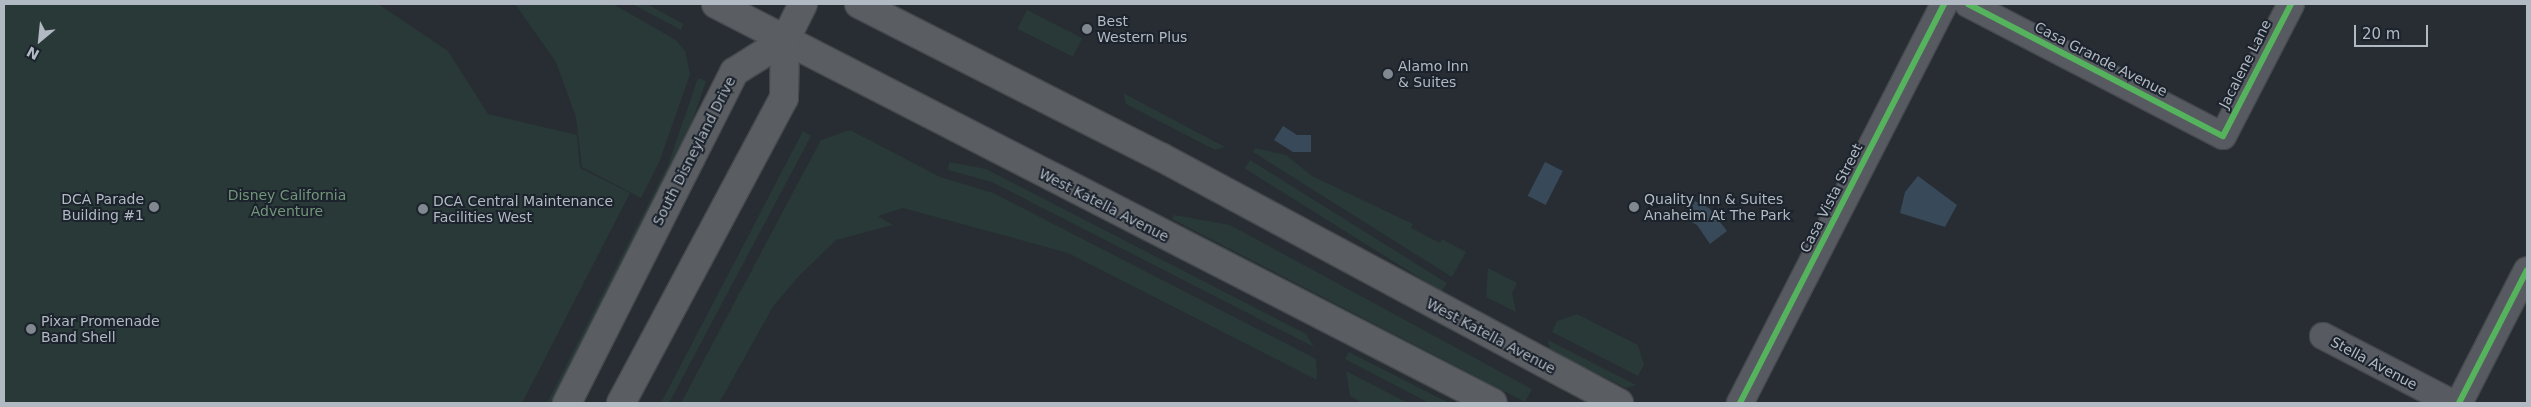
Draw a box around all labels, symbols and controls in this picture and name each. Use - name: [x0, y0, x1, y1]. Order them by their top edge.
- place label: Best Western Plus: [1097, 13, 1187, 46]
- north arrow: [15, 15, 65, 65]
- scale bar: [2356, 15, 2430, 47]
- street label: Jacalene Lane: [2215, 17, 2275, 111]
- street label: Casa Grande Avenue: [2032, 18, 2170, 100]
- marker: Best Western Plus: [1081, 23, 1093, 35]
- text: 20 m: [2362, 25, 2400, 43]
- text: N: [24, 43, 42, 63]
- place label: Alamo Inn & Suites: [1398, 58, 1469, 90]
- marker: Alamo Inn & Suites: [1382, 68, 1394, 80]
- street label: South Disneyland Drive: [649, 74, 739, 228]
- street label: Casa Vista Street: [1796, 141, 1866, 255]
- street label: West Katella Avenue: [1036, 165, 1172, 245]
- park label: Disney California Adventure: [228, 187, 346, 220]
- place label: DCA Parade Building #1: [61, 191, 144, 223]
- place label: Quality Inn & Suites Anaheim At The Park: [1644, 191, 1791, 223]
- place label: DCA Central Maintenance Facilities West: [433, 193, 613, 226]
- marker: DCA Parade Building #1: [148, 201, 160, 213]
- marker: Quality Inn & Suites Anaheim At The Park: [1628, 201, 1640, 213]
- marker: DCA Central Maintenance Facilities West: [417, 203, 429, 215]
- street label: West Katella Avenue: [1424, 295, 1558, 377]
- place label: Pixar Promenade Band Shell: [41, 313, 160, 346]
- marker: Pixar Promenade Band Shell: [25, 323, 37, 335]
- street label: Stella Avenue: [2328, 333, 2420, 393]

